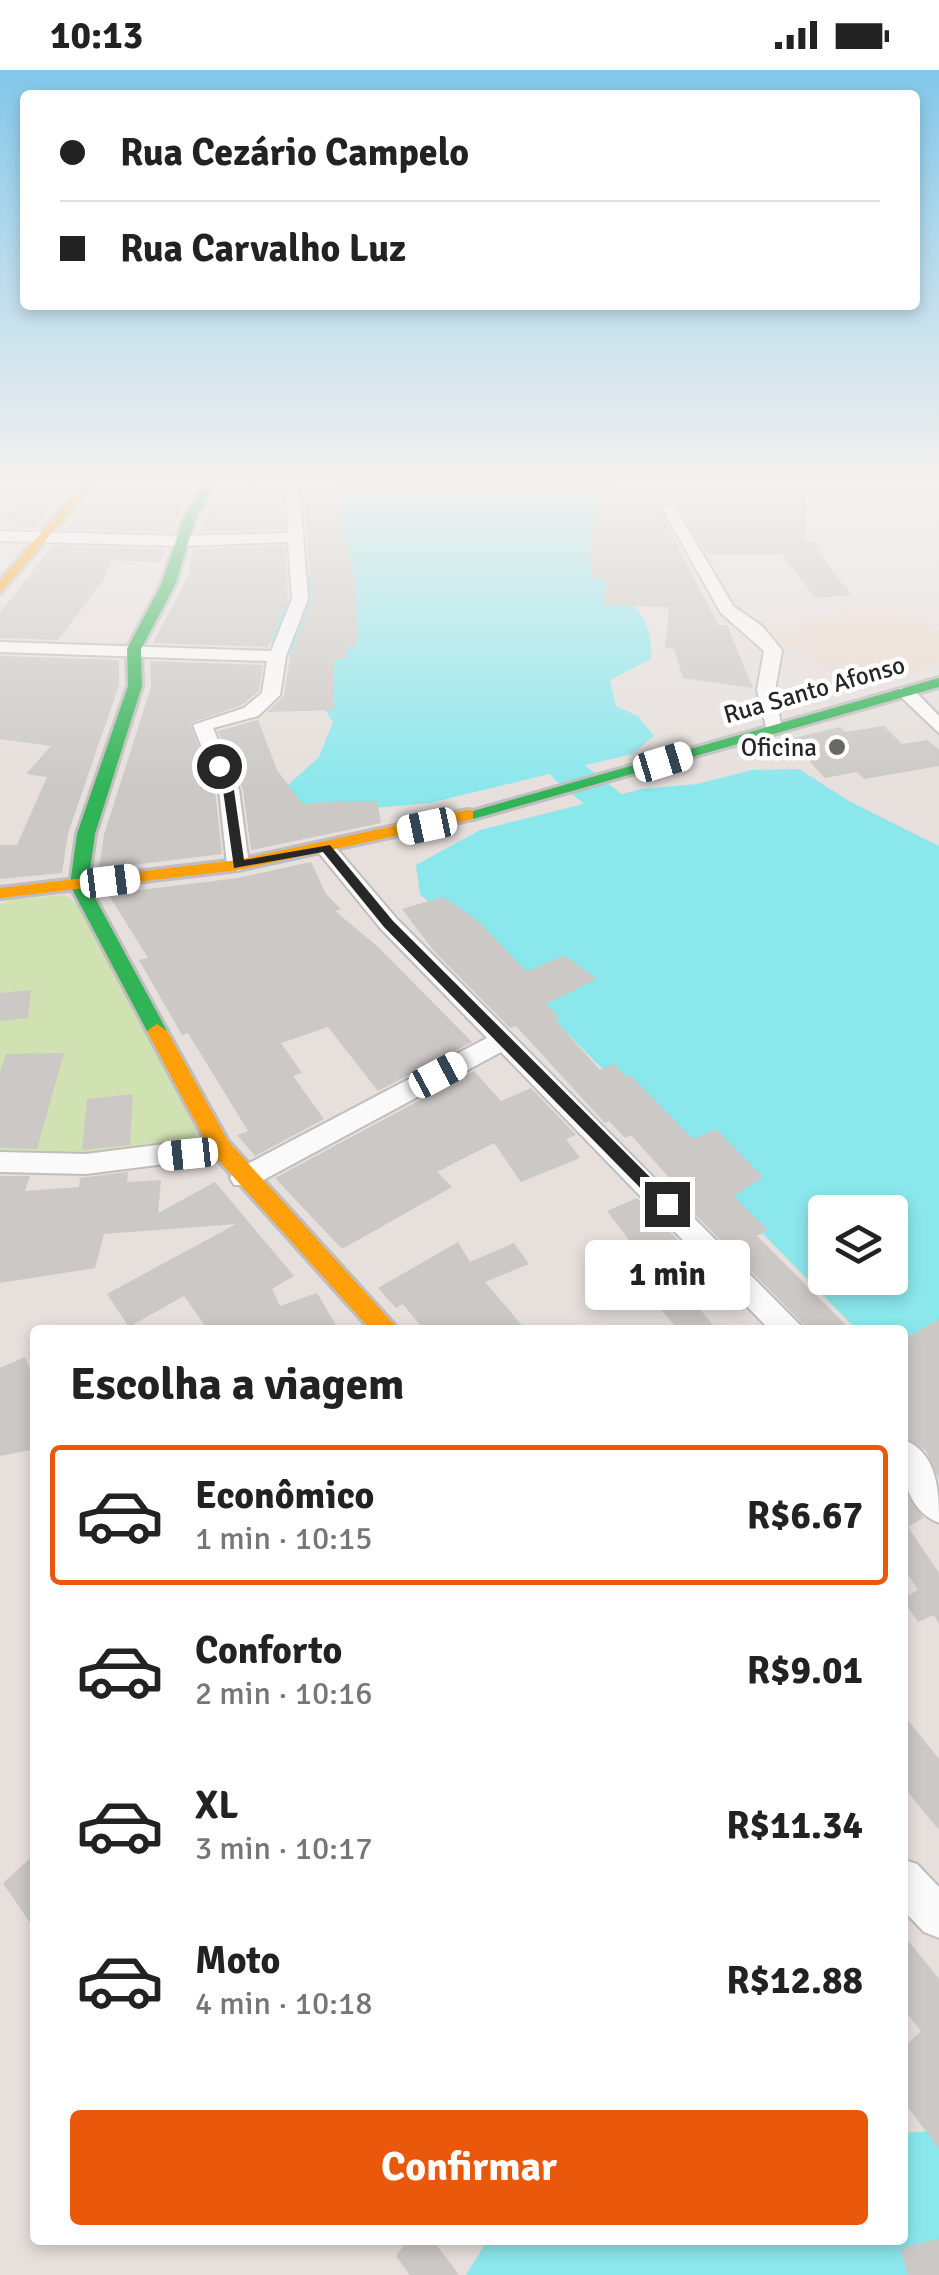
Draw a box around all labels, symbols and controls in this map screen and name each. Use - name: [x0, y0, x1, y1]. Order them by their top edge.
- text: 10:13: [50, 12, 143, 59]
- text: Rua Cezário Campelo: [120, 129, 469, 176]
- text: Rua Carvalho Luz: [120, 225, 406, 272]
- street label: Rua Santo Afonso: [720, 649, 908, 730]
- place label: Oficina: [741, 732, 817, 763]
- marker: Oficina: [826, 736, 848, 758]
- car: [630, 739, 696, 785]
- route start: [197, 744, 242, 789]
- car: [395, 805, 459, 847]
- car: [78, 862, 142, 900]
- car: [404, 1048, 472, 1102]
- car: [157, 1136, 219, 1172]
- route end: [645, 1182, 690, 1227]
- map controls: [808, 1195, 908, 1295]
- button: layers: [808, 1195, 908, 1295]
- callout: 1 min: [584, 1239, 750, 1309]
- text: 1 min: [629, 1255, 706, 1294]
- text: Escolha a viagem: [70, 1357, 404, 1412]
- icon: car: [75, 1470, 165, 1560]
- text: Econômico: [195, 1472, 374, 1519]
- text: R$6.67: [747, 1492, 863, 1539]
- text: 1 min · 10:15: [195, 1519, 373, 1558]
- icon: car: [75, 1625, 165, 1715]
- text: Conforto: [195, 1627, 342, 1674]
- text: R$9.01: [747, 1647, 863, 1694]
- text: 2 min · 10:16: [195, 1674, 373, 1713]
- icon: car: [75, 1780, 165, 1870]
- text: XL: [195, 1782, 238, 1829]
- text: R$11.34: [726, 1802, 863, 1849]
- text: 3 min · 10:17: [195, 1829, 373, 1868]
- icon: car: [75, 1935, 165, 2025]
- text: Moto: [195, 1937, 280, 1984]
- text: R$12.88: [726, 1957, 863, 2004]
- text: 4 min · 10:18: [195, 1984, 373, 2023]
- button: Confirmar: [70, 2110, 868, 2225]

